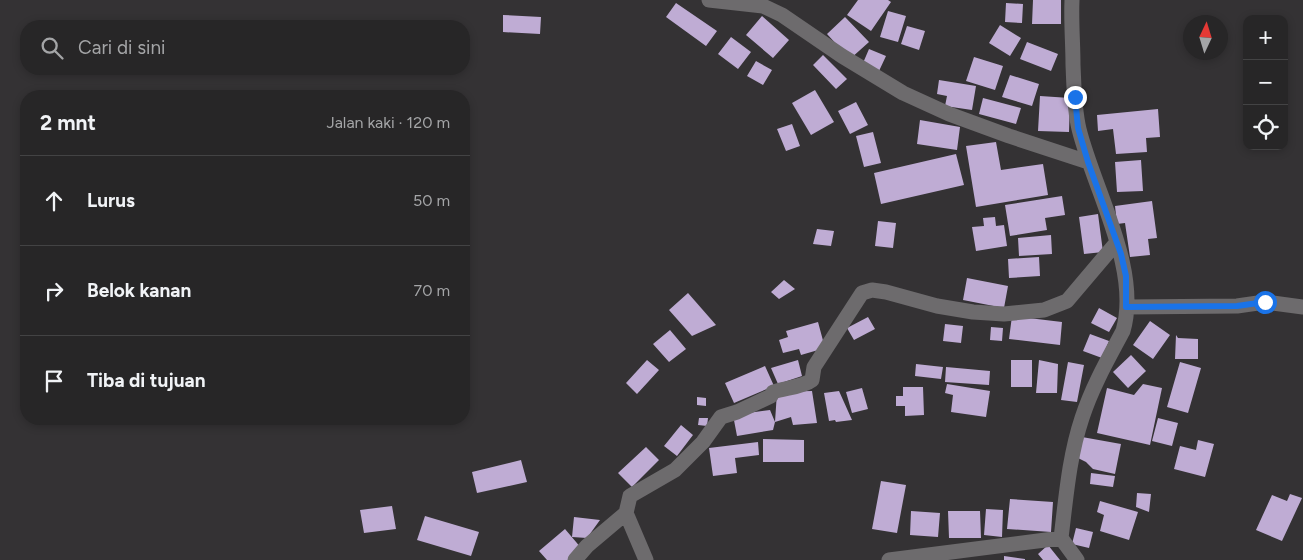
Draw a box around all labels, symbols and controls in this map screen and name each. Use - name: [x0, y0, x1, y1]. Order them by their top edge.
- north arrow: [1183, 15, 1228, 60]
- map controls: [1243, 15, 1288, 150]
- button: +: [1243, 15, 1288, 60]
- search box: [20, 20, 470, 75]
- icon: search: [38, 34, 66, 62]
- text: Cari di sini: [78, 36, 165, 59]
- button: −: [1243, 60, 1288, 105]
- route end: [1064, 86, 1087, 109]
- button: locate: [1243, 105, 1288, 150]
- text: 2 mnt: [40, 110, 96, 135]
- text: Jalan kaki · 120 m: [326, 113, 450, 132]
- icon: ahead: [40, 187, 68, 215]
- text: Lurus: [87, 189, 135, 212]
- text: 50 m: [413, 191, 450, 210]
- icon: right: [40, 277, 68, 305]
- text: Belok kanan: [87, 279, 191, 302]
- text: 70 m: [414, 281, 450, 300]
- route start: [1254, 291, 1277, 314]
- icon: arrive: [40, 367, 68, 395]
- text: Tiba di tujuan: [87, 369, 206, 392]

